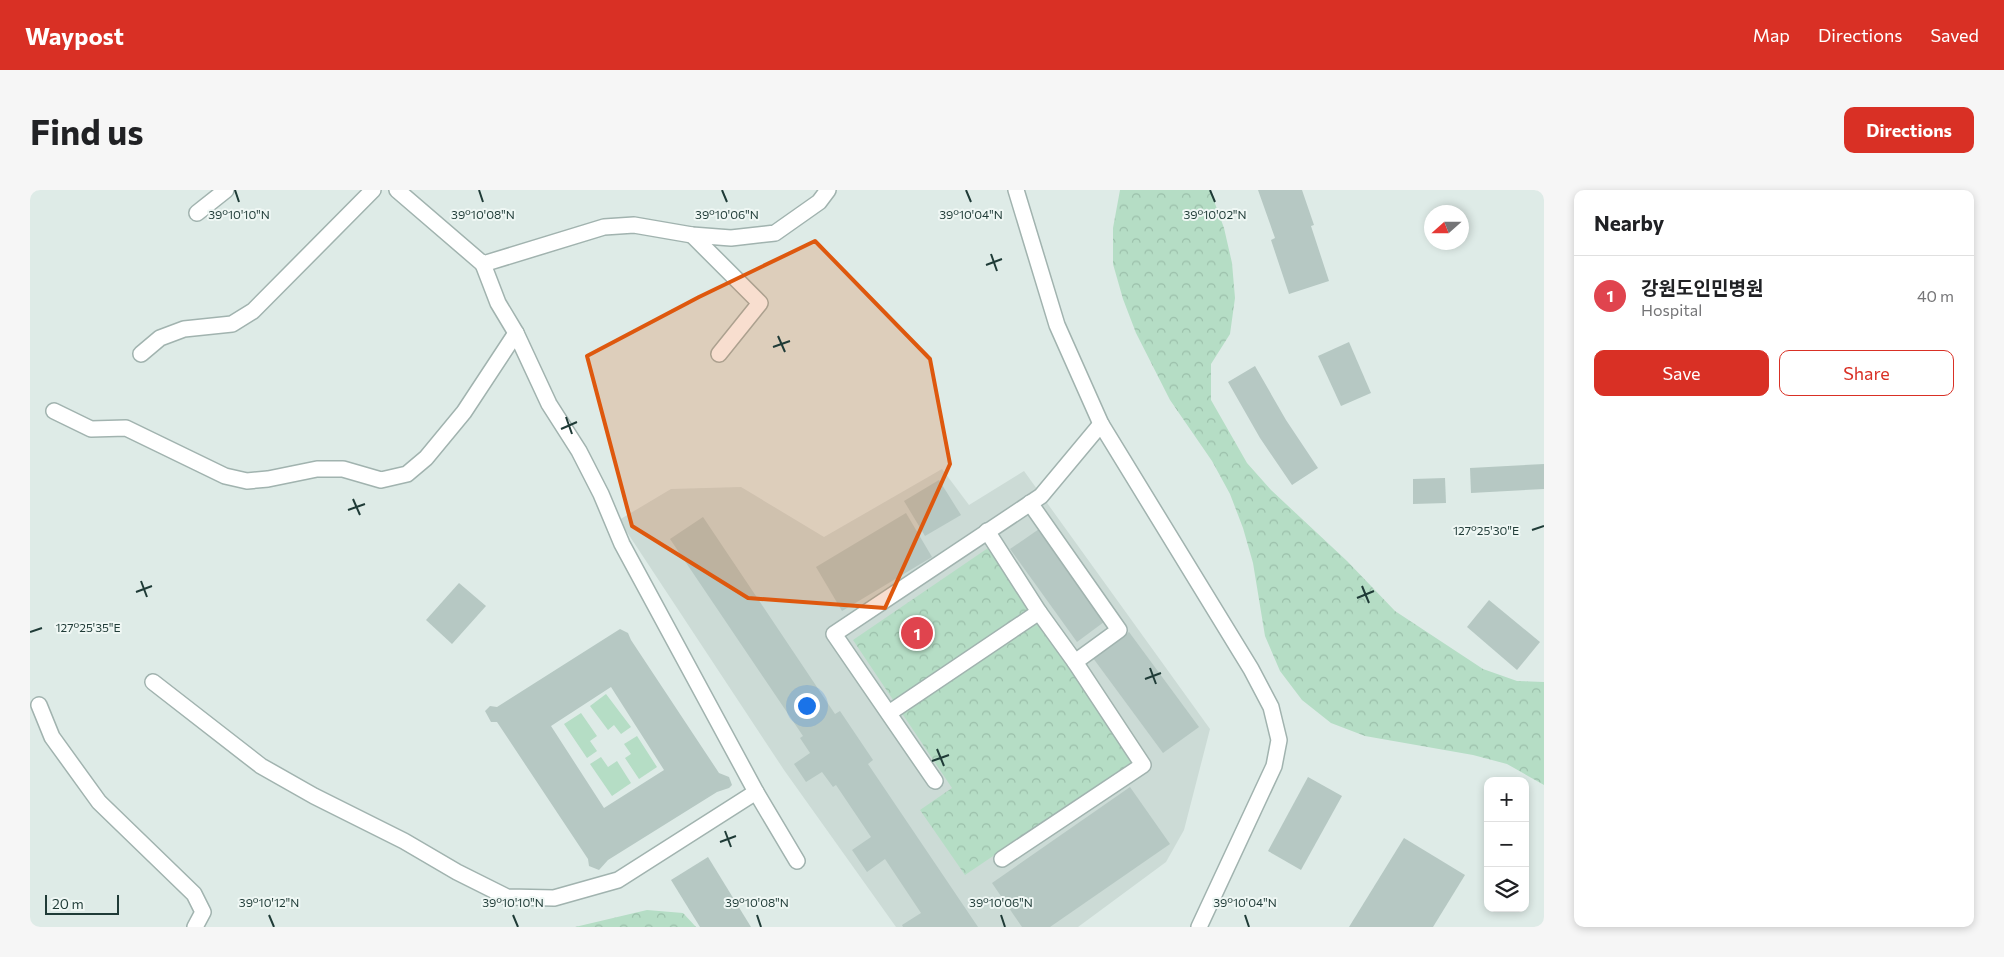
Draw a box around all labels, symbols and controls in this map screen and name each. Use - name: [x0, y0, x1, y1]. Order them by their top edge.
- text: Waypost: [25, 21, 124, 50]
- text: Map: [1753, 24, 1790, 46]
- text: Directions: [1818, 24, 1902, 46]
- text: Saved: [1930, 24, 1979, 46]
- button: Directions: [1844, 107, 1974, 153]
- text: Find us: [30, 109, 144, 152]
- north arrow: [1424, 205, 1469, 250]
- text: 39°10'10"N: [208, 207, 270, 221]
- text: 39°10'08"N: [451, 207, 515, 221]
- text: 39°10'06"N: [695, 207, 759, 221]
- text: 39°10'04"N: [939, 207, 1003, 221]
- text: 39°10'02"N: [1183, 207, 1247, 221]
- text: Nearby: [1594, 210, 1664, 235]
- text: 강원도인민병원: [1641, 276, 1763, 299]
- text: 1: [1606, 286, 1614, 305]
- text: 40 m: [1917, 286, 1954, 305]
- text: Hospital: [1641, 300, 1702, 319]
- button: Save: [1594, 350, 1769, 396]
- button: Share: [1779, 350, 1954, 396]
- text: 127°25'30"E: [1453, 523, 1519, 537]
- pin: 1: [901, 614, 933, 652]
- text: 127°25'35"E: [55, 620, 121, 634]
- your location: [794, 693, 820, 719]
- map controls: [1484, 777, 1529, 912]
- button: +: [1484, 777, 1529, 822]
- button: −: [1484, 822, 1529, 867]
- button: layers: [1484, 867, 1529, 912]
- scale bar: [45, 892, 119, 915]
- text: 20 m: [52, 895, 84, 912]
- text: 39°10'12"N: [239, 895, 299, 909]
- text: 39°10'10"N: [482, 895, 544, 909]
- text: 39°10'08"N: [725, 895, 789, 909]
- text: 39°10'06"N: [969, 895, 1033, 909]
- text: 39°10'04"N: [1213, 895, 1277, 909]

